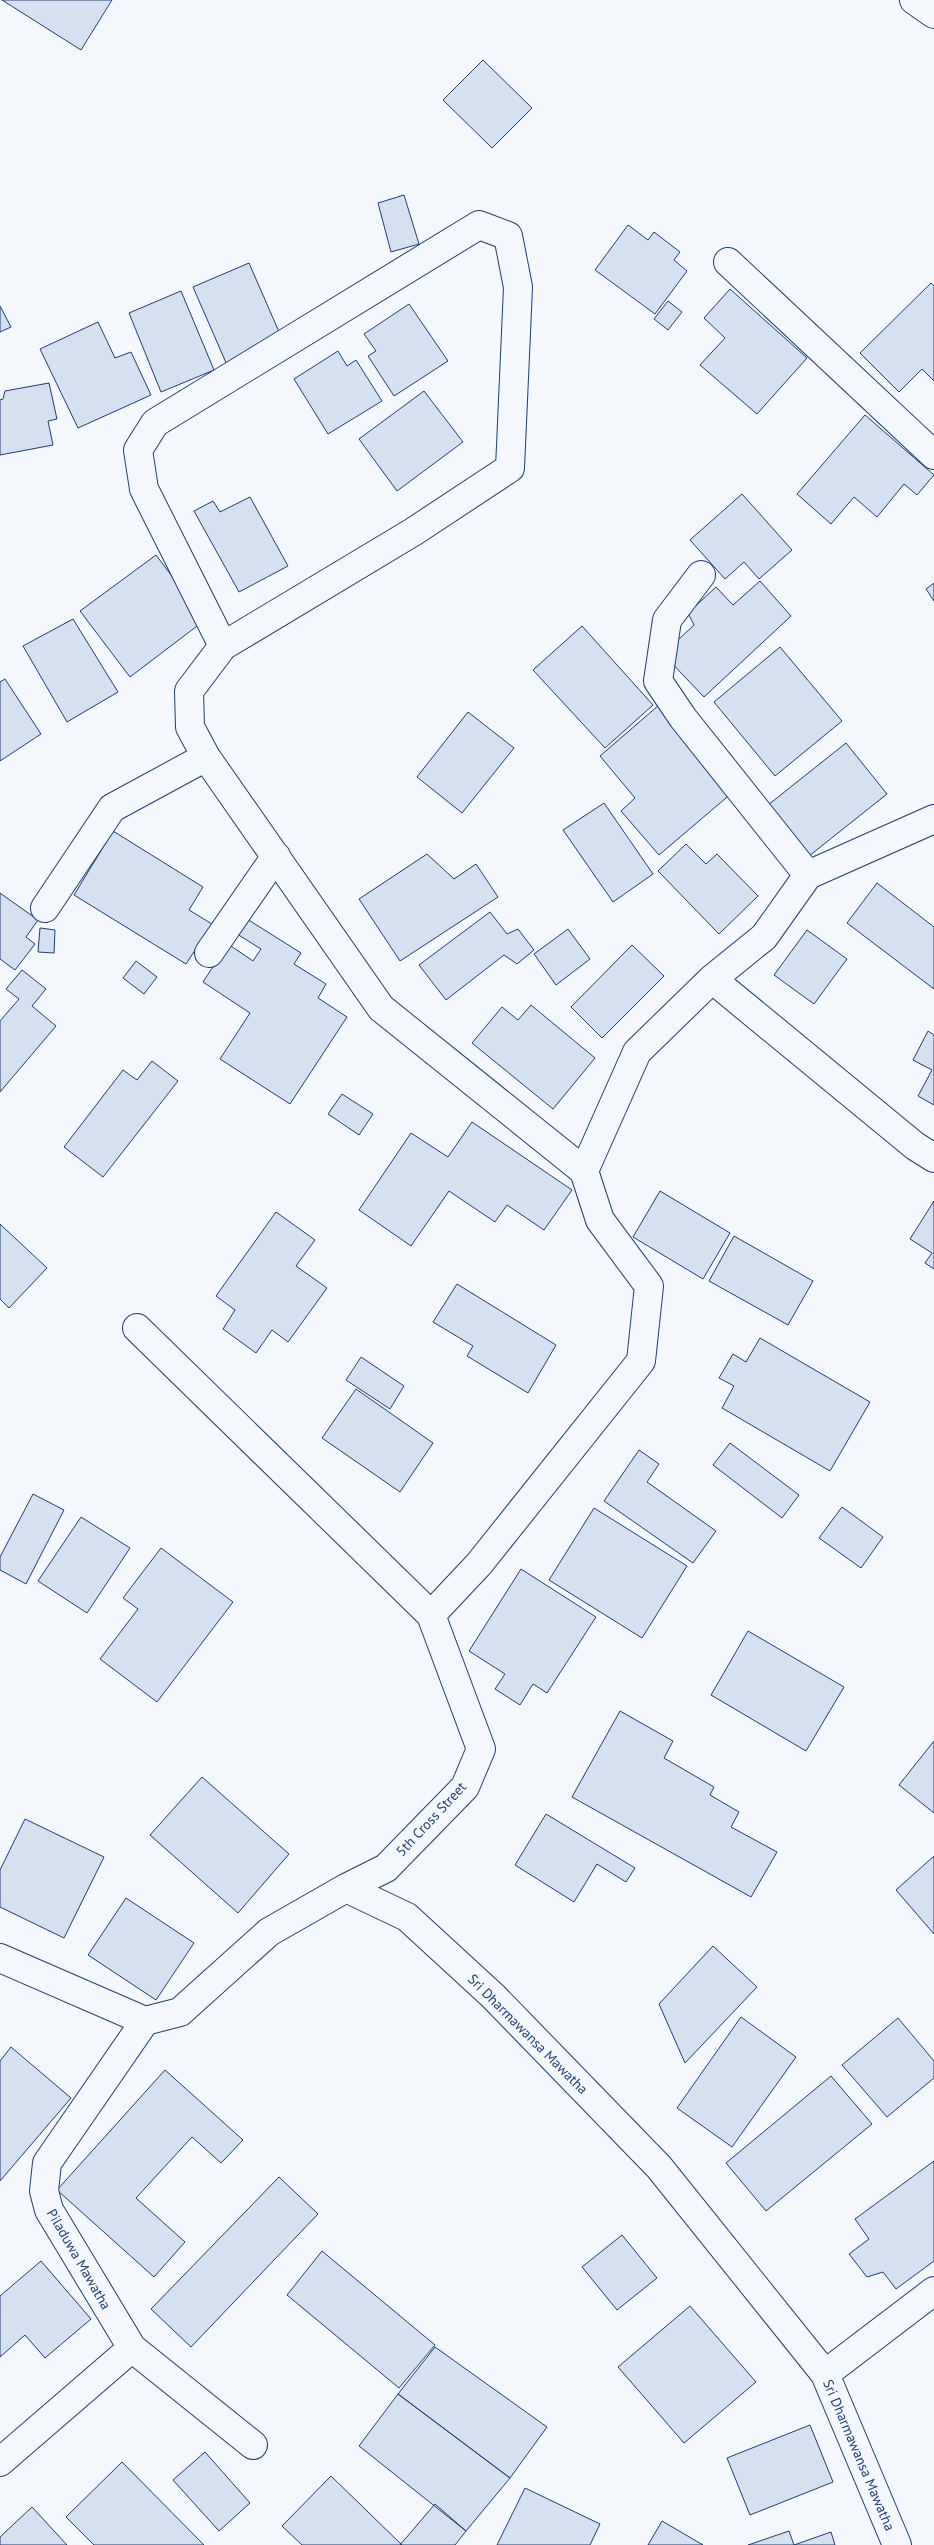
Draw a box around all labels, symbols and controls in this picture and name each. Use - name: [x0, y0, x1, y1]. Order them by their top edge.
- street label: 5th Cross Street: [392, 1778, 470, 1860]
- street label: Sri Dharmawansa Mawatha: [464, 1970, 592, 2098]
- street label: Piladuwa Mawatha: [43, 2205, 115, 2313]
- street label: Sri Dharmawansa Mawatha: [819, 2377, 899, 2533]

